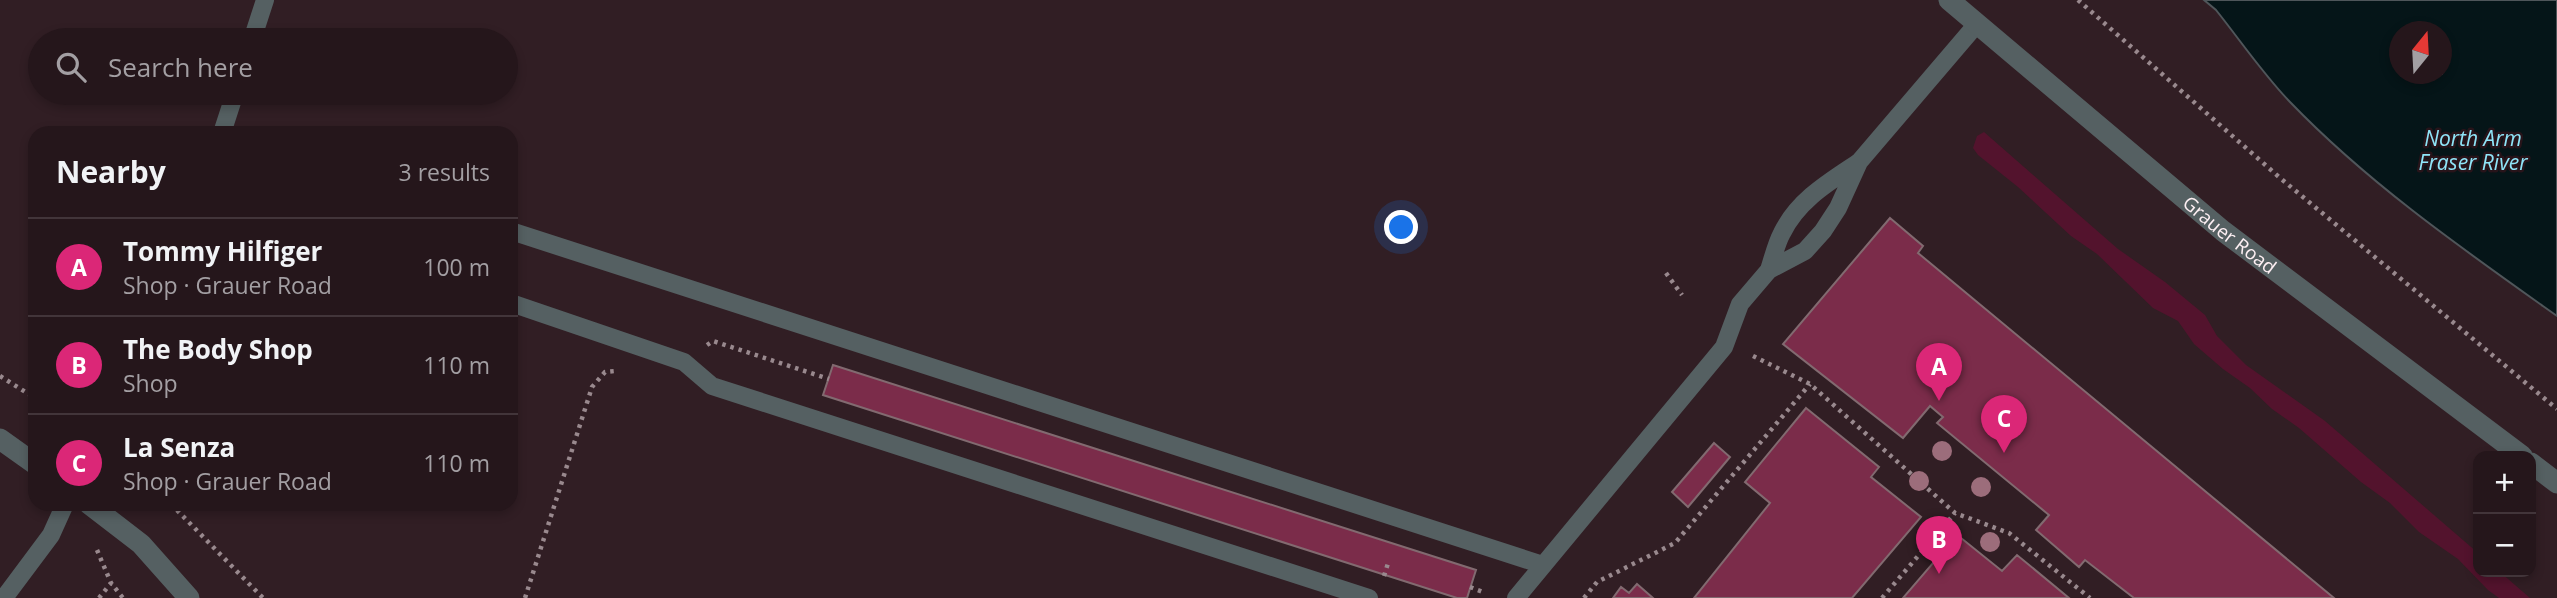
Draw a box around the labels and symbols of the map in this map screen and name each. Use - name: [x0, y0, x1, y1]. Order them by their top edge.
- north arrow: [2389, 21, 2452, 84]
- water label: North Arm Fraser River: [2418, 124, 2528, 176]
- street label: Grauer Road: [2177, 190, 2282, 280]
- your location: [1384, 210, 1418, 244]
- pin: A: [1916, 343, 1962, 401]
- pin: C: [1981, 395, 2027, 453]
- pin: B: [1916, 516, 1962, 574]

